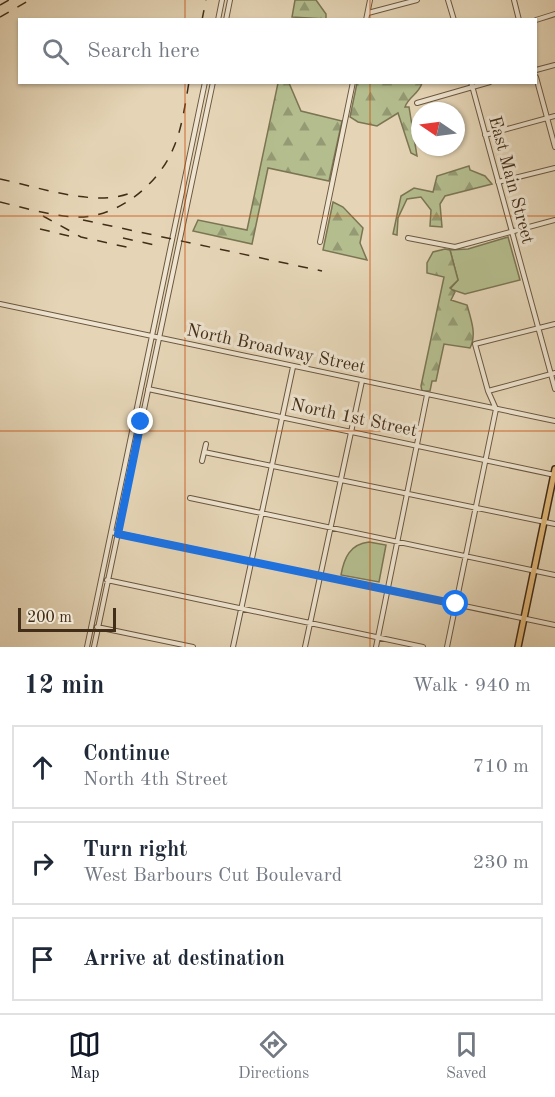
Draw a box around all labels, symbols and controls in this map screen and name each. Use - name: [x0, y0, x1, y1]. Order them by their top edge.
- search box: [18, 18, 537, 84]
- icon: search: [39, 35, 72, 68]
- text: Search here: [87, 40, 200, 62]
- north arrow: [411, 102, 465, 156]
- street label: East Main Street: [485, 114, 537, 246]
- street label: North Broadway Street: [185, 321, 367, 377]
- street label: North 1st Street: [289, 396, 419, 440]
- route end: [127, 408, 153, 434]
- route start: [442, 590, 468, 616]
- scale bar: [18, 605, 116, 632]
- text: 200 m: [27, 610, 72, 626]
- text: 12 min: [24, 673, 104, 699]
- text: Walk · 940 m: [412, 676, 531, 696]
- text: Continue: [83, 743, 170, 765]
- icon: ahead: [26, 751, 59, 784]
- text: 710 m: [473, 757, 529, 777]
- text: North 4th Street: [83, 770, 228, 790]
- text: Turn right: [83, 839, 187, 861]
- icon: right: [26, 847, 59, 880]
- text: 230 m: [473, 853, 529, 873]
- text: West Barbours Cut Boulevard: [83, 866, 342, 886]
- icon: arrive: [26, 943, 59, 976]
- text: Arrive at destination: [83, 948, 285, 970]
- tab: Map: [68, 1028, 101, 1084]
- tab: Directions: [238, 1028, 309, 1084]
- tab: Saved: [446, 1028, 487, 1084]

